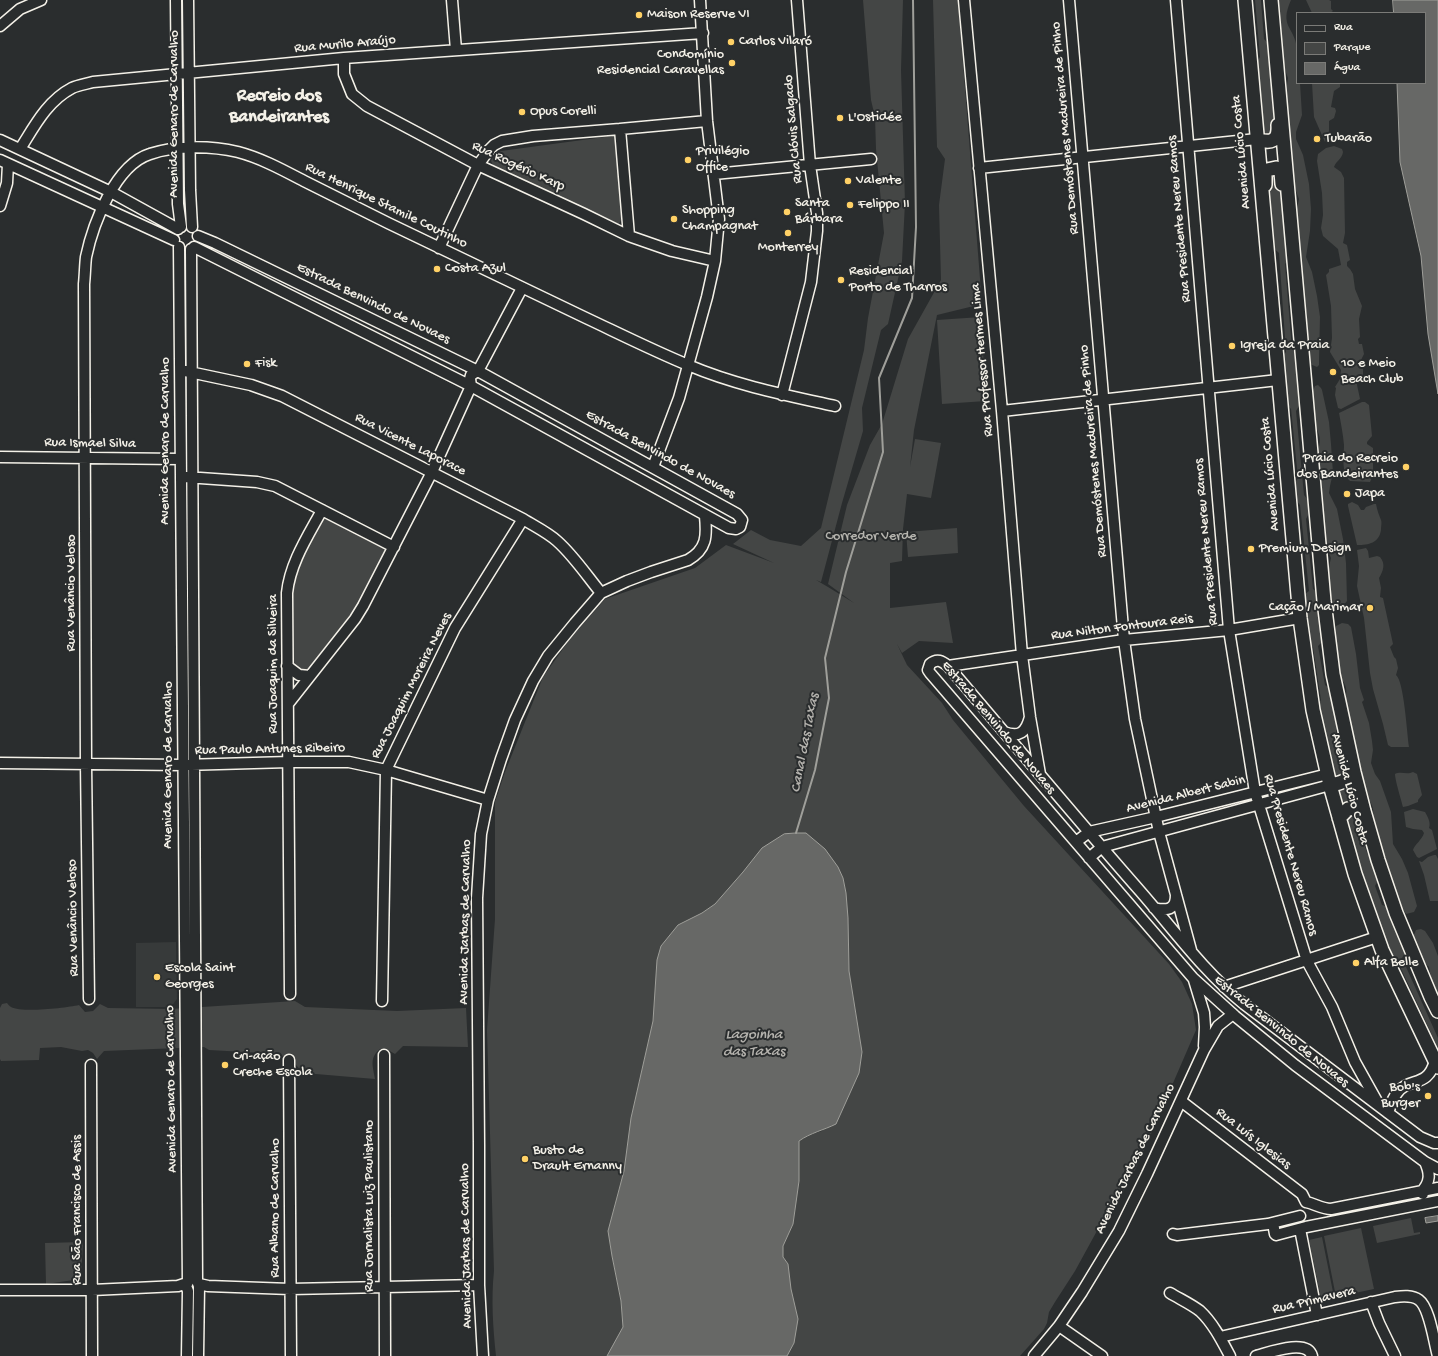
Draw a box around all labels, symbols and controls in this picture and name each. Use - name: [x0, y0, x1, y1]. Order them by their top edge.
- place label: Maison Reserve VI: [647, 7, 750, 23]
- marker: Maison Reserve VI: [634, 10, 644, 20]
- legend: [1296, 12, 1426, 84]
- street label: Rua Demóstenes Madureira de Pinho: [1048, 21, 1084, 235]
- text: Rua: [1334, 21, 1353, 35]
- street label: Avenida Genaro de Carvalho: [167, 30, 183, 198]
- street label: Rua Murilo Araújo: [294, 32, 396, 58]
- place label: Carlos Vilaró: [739, 34, 812, 50]
- marker: Carlos Vilaró: [726, 37, 736, 47]
- text: Parque: [1334, 41, 1371, 55]
- place label: Condomínio Residencial Caravellas: [597, 47, 724, 80]
- marker: Condomínio Residencial Caravellas: [727, 58, 737, 68]
- text: Água: [1334, 61, 1360, 75]
- street label: Rua Clóvis Salgado: [781, 74, 807, 184]
- district label: Recreio dos Bandeirantes: [229, 86, 329, 128]
- street label: Avenida Lúcio Costa: [1229, 94, 1255, 210]
- place label: Opus Corelli: [530, 104, 597, 120]
- marker: Opus Corelli: [517, 107, 527, 117]
- place label: L'Ostidée: [848, 110, 902, 126]
- marker: L'Ostidée: [835, 113, 845, 123]
- place label: Tubarão: [1325, 131, 1372, 147]
- marker: Tubarão: [1312, 134, 1322, 144]
- street label: Rua Presidente Nereu Ramos: [1164, 135, 1196, 303]
- street label: Rua Rogério Karp: [469, 138, 567, 196]
- place label: Privilégio Office: [696, 144, 749, 176]
- marker: Privilégio Office: [683, 155, 693, 165]
- street label: Rua Henrique Stamile Coutinho: [302, 159, 470, 253]
- place label: Valente: [856, 173, 901, 189]
- marker: Valente: [843, 176, 853, 186]
- place label: Santa Bárbara: [795, 196, 843, 228]
- place label: Felippo II: [858, 197, 910, 213]
- marker: Felippo II: [845, 200, 855, 210]
- place label: Shopping Champagnat: [682, 203, 758, 236]
- marker: Santa Bárbara: [782, 207, 792, 217]
- marker: Shopping Champagnat: [669, 214, 679, 224]
- marker: Monterrey: [783, 228, 793, 238]
- place label: Monterrey: [758, 240, 818, 256]
- street label: Estrada Benvindo de Novaes: [293, 259, 453, 349]
- place label: Costa Azul: [445, 261, 506, 277]
- marker: Costa Azul: [432, 264, 442, 274]
- place label: Residencial Porto de Tharros: [849, 264, 947, 296]
- marker: Residencial Porto de Tharros: [836, 275, 846, 285]
- street label: Rua Professor Hermes Lima: [968, 283, 998, 437]
- place label: Igreja da Praia: [1240, 338, 1329, 354]
- marker: Igreja da Praia: [1227, 341, 1237, 351]
- street label: Rua Demóstenes Madureira de Pinho: [1076, 344, 1112, 558]
- place label: Fisk: [255, 356, 277, 372]
- place label: 10 e Meio Beach Club: [1341, 356, 1403, 388]
- street label: Avenida Genaro de Carvalho: [158, 357, 174, 525]
- marker: Fisk: [242, 359, 252, 369]
- marker: 10 e Meio Beach Club: [1328, 367, 1338, 377]
- street label: Estrada Benvindo de Novaes: [582, 407, 738, 503]
- street label: Rua Vicente Laporace: [352, 410, 468, 480]
- street label: Avenida Lúcio Costa: [1258, 416, 1284, 532]
- street label: Rua Ismael Silva: [44, 435, 136, 453]
- place label: Praia do Recreio dos Bandeirantes: [1297, 451, 1398, 484]
- street label: Rua Presidente Nereu Ramos: [1191, 458, 1223, 626]
- marker: Praia do Recreio dos Bandeirantes: [1401, 462, 1411, 472]
- place label: Japa: [1355, 486, 1385, 502]
- marker: Japa: [1342, 489, 1352, 499]
- park label: Corredor Verde: [825, 529, 917, 545]
- street label: Rua Venâncio Veloso: [64, 534, 80, 652]
- place label: Premium Design: [1259, 541, 1351, 557]
- marker: Premium Design: [1246, 544, 1256, 554]
- street label: Rua Joaquim da Silveira: [266, 594, 282, 734]
- place label: Cação / Marimar: [1269, 600, 1362, 616]
- marker: Cação / Marimar: [1365, 603, 1375, 613]
- street label: Rua Joaquim Moreira Neves: [368, 610, 456, 762]
- street label: Rua Nilton Fontoura Reis: [1050, 611, 1194, 645]
- street label: Estrada Benvindo de Novaes: [937, 658, 1059, 798]
- street label: Avenida Genaro de Carvalho: [161, 681, 177, 849]
- water label: Canal das Taxas: [788, 692, 824, 794]
- street label: Avenida Lúcio Costa: [1326, 732, 1372, 846]
- street label: Rua Paulo Antunes Ribeiro: [195, 740, 345, 760]
- street label: Avenida Albert Sabin: [1125, 772, 1247, 818]
- street label: Rua Presidente Nereu Ramos: [1259, 772, 1321, 938]
- street label: Avenida Jarbas de Carvalho: [456, 839, 476, 1005]
- street label: Rua Venâncio Veloso: [65, 859, 83, 977]
- place label: Alfa Belle: [1364, 955, 1418, 971]
- marker: Alfa Belle: [1351, 958, 1361, 968]
- place label: Escola Saint Georges: [165, 961, 235, 994]
- marker: Escola Saint Georges: [152, 972, 162, 982]
- street label: Estrada Benvindo de Novaes: [1210, 972, 1352, 1092]
- street label: Avenida Genaro de Carvalho: [162, 1005, 182, 1173]
- water label: Lagoinha das Taxas: [723, 1027, 785, 1062]
- place label: Cri-ação Creche Escola: [233, 1049, 312, 1082]
- marker: Cri-ação Creche Escola: [220, 1060, 230, 1070]
- place label: Bob's Burger: [1381, 1080, 1420, 1112]
- street label: Avenida Jarbas de Carvalho: [1092, 1081, 1180, 1237]
- marker: Bob's Burger: [1423, 1091, 1433, 1101]
- street label: Rua Luís Iglesias: [1212, 1104, 1294, 1174]
- street label: Rua Jornalista Luiz Paulistano: [362, 1120, 378, 1292]
- street label: Rua São Francisco de Assis: [70, 1135, 86, 1285]
- street label: Rua Albano de Carvalho: [268, 1138, 284, 1278]
- place label: Busto de Drault Ernanny: [533, 1143, 622, 1176]
- marker: Busto de Drault Ernanny: [520, 1154, 530, 1164]
- street label: Avenida Jarbas de Carvalho: [457, 1163, 477, 1329]
- street label: Rua Primavera: [1271, 1283, 1357, 1319]

